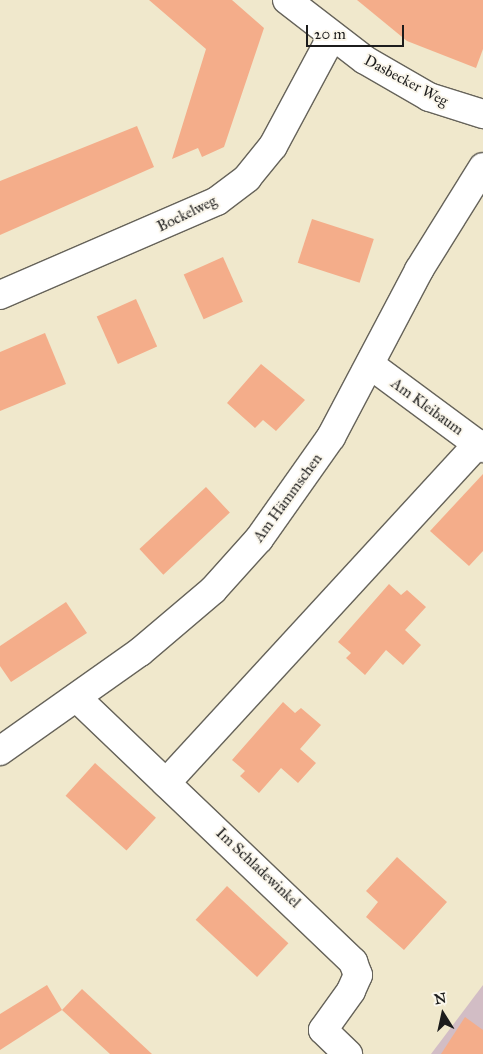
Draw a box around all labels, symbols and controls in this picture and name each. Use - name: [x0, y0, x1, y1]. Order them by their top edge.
- scale bar: [308, 15, 406, 47]
- text: 20 m: [314, 25, 346, 43]
- street label: Dasbecker Weg: [361, 51, 451, 111]
- street label: Bockelweg: [154, 192, 220, 236]
- street label: Am Kleibaum: [387, 375, 467, 439]
- street label: Am Hämmschen: [250, 450, 326, 546]
- street label: Im Schladewinkel: [212, 824, 304, 912]
- north arrow: [418, 989, 468, 1039]
- text: N: [433, 989, 448, 1008]

